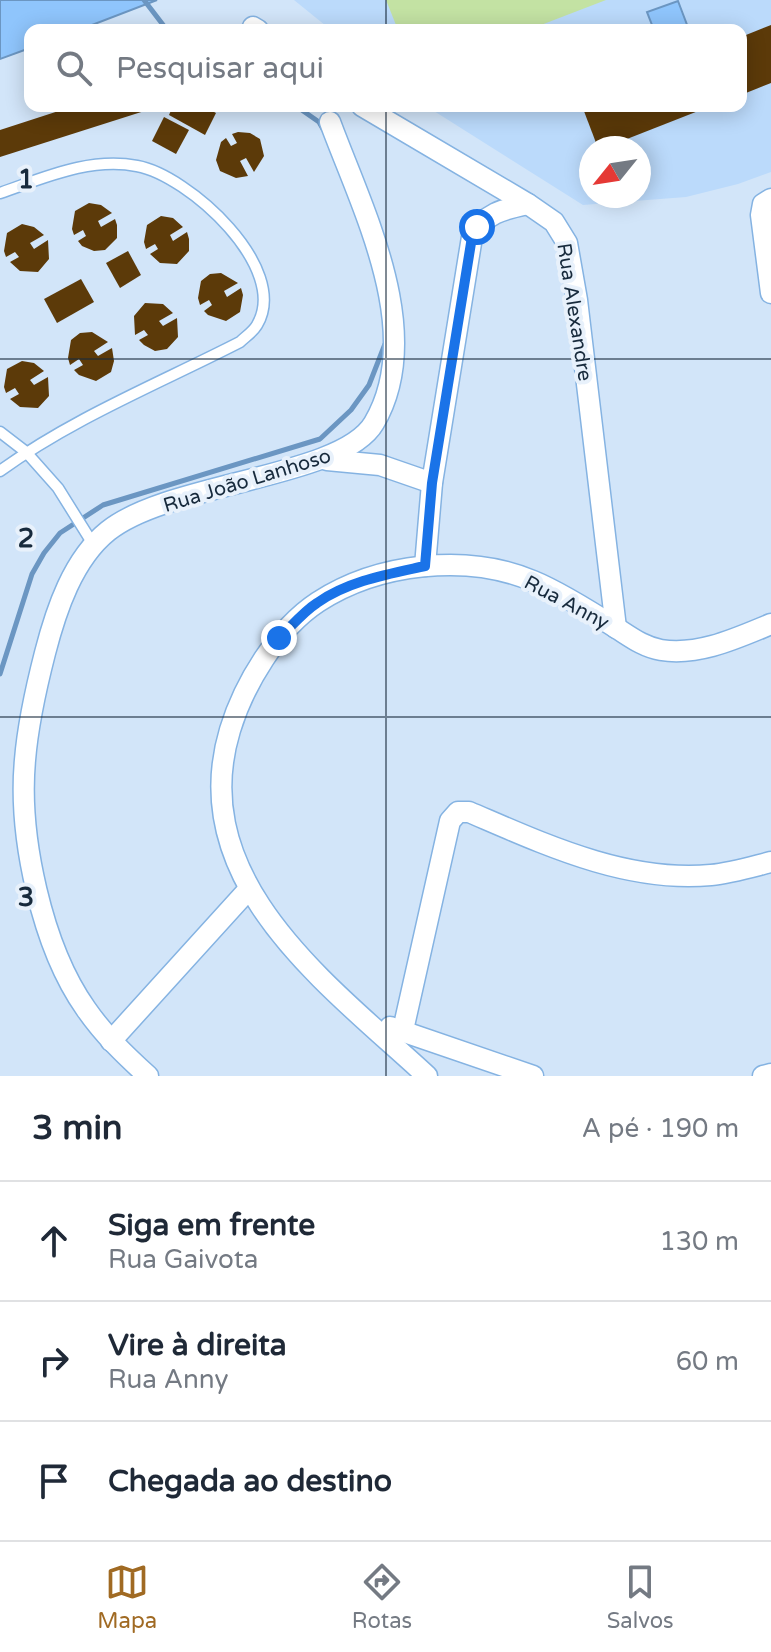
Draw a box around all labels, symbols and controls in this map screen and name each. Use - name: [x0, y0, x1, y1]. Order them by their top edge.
- search box: [24, 24, 747, 112]
- icon: search: [52, 46, 96, 90]
- text: Pesquisar aqui: [116, 50, 324, 87]
- north arrow: [579, 136, 651, 208]
- text: 1: [18, 164, 34, 195]
- route start: [459, 209, 495, 245]
- street label: Rua Alexandre: [551, 241, 597, 383]
- street label: Rua João Lanhoso: [161, 444, 334, 518]
- text: 2: [18, 523, 34, 554]
- street label: Rua Anny: [520, 571, 613, 635]
- route end: [261, 620, 297, 656]
- text: 3: [18, 882, 34, 913]
- text: 3 min: [32, 1108, 123, 1149]
- text: A pé · 190 m: [582, 1113, 739, 1144]
- text: Siga em frente: [108, 1207, 315, 1244]
- icon: ahead: [32, 1219, 76, 1263]
- text: 130 m: [659, 1226, 739, 1257]
- text: Rua Gaivota: [108, 1244, 258, 1275]
- text: Vire à direita: [108, 1327, 287, 1364]
- icon: right: [32, 1339, 76, 1383]
- text: 60 m: [676, 1346, 739, 1377]
- text: Rua Anny: [108, 1364, 228, 1395]
- icon: arrive: [32, 1459, 76, 1503]
- text: Chegada ao destino: [108, 1463, 392, 1500]
- tab: Mapa: [97, 1560, 157, 1634]
- tab: Rotas: [352, 1560, 412, 1634]
- tab: Salvos: [607, 1560, 674, 1634]

